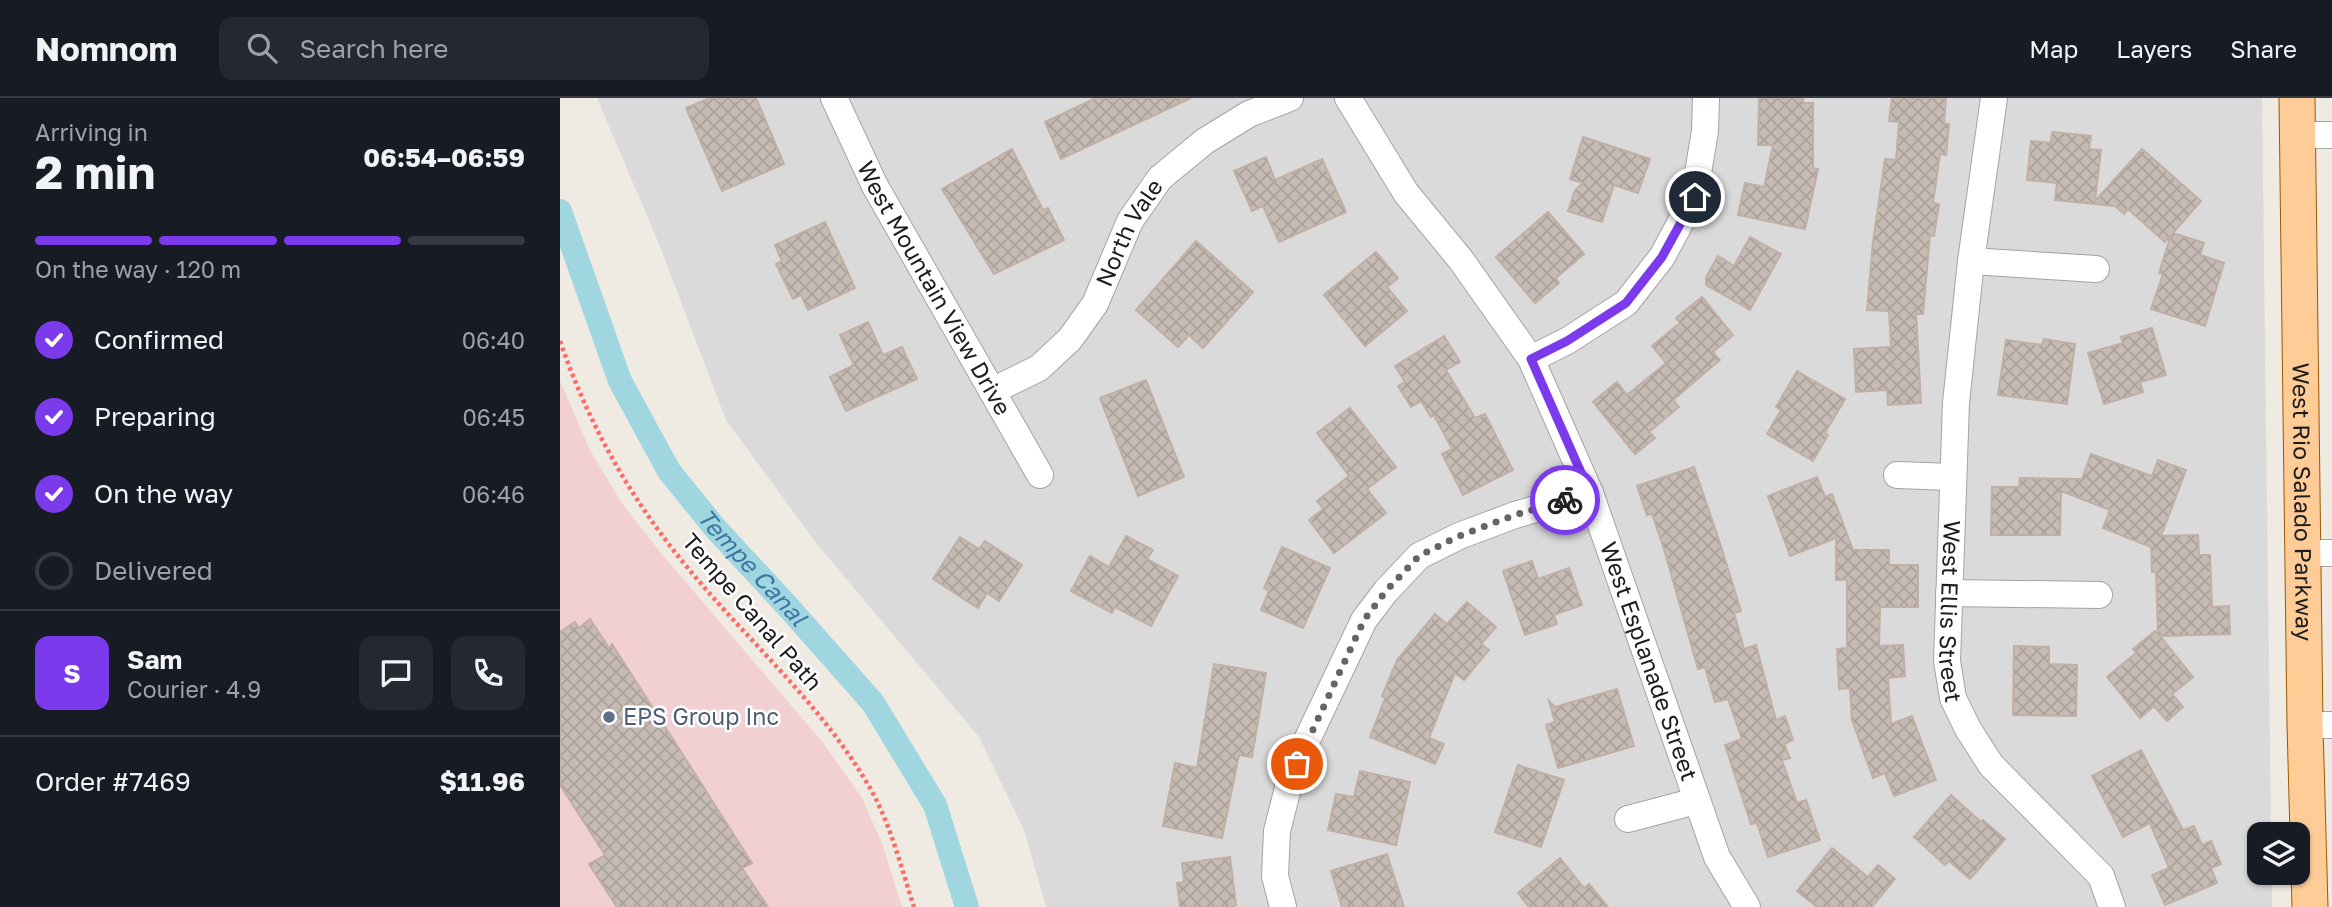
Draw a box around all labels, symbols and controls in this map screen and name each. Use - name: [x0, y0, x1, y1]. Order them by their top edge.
- search box: [219, 17, 709, 80]
- text: Nomnom: [35, 29, 177, 68]
- icon: search: [243, 29, 281, 67]
- text: Search here: [299, 33, 448, 64]
- text: Map: [2029, 34, 2078, 63]
- text: Layers: [2116, 34, 2192, 63]
- text: Share: [2230, 34, 2297, 63]
- text: Arriving in: [35, 118, 148, 146]
- text: 06:54–06:59: [363, 142, 525, 173]
- text: 2 min: [35, 144, 155, 199]
- street label: West Mountain View Drive: [852, 156, 1018, 420]
- pin: [1665, 167, 1725, 227]
- street label: North Vale: [1089, 173, 1168, 290]
- icon: home: [1676, 178, 1714, 216]
- text: On the way · 120 m: [35, 255, 241, 283]
- icon: check: [35, 321, 73, 359]
- text: Confirmed: [94, 324, 224, 355]
- text: 06:40: [462, 326, 525, 354]
- street label: West Rio Salado Parkway: [2287, 363, 2319, 642]
- icon: check: [35, 398, 73, 436]
- text: Preparing: [94, 401, 216, 432]
- text: 06:45: [463, 403, 525, 431]
- courier: [1530, 465, 1600, 535]
- icon: check: [35, 475, 73, 513]
- text: On the way: [94, 478, 233, 509]
- text: 06:46: [462, 480, 525, 508]
- icon: bike: [1546, 481, 1584, 519]
- water label: Tempe Canal: [692, 502, 815, 632]
- street label: West Ellis Street: [1934, 520, 1968, 704]
- street label: Tempe Canal Path: [677, 527, 829, 696]
- street label: West Esplanade Street: [1595, 538, 1704, 784]
- text: Delivered: [94, 555, 213, 586]
- button: chat: [359, 636, 433, 710]
- button: phone: [451, 636, 525, 710]
- text: Sam: [127, 644, 182, 675]
- text: S: [63, 658, 81, 689]
- text: Courier · 4.9: [127, 675, 261, 703]
- place label: EPS Group Inc: [623, 702, 779, 730]
- marker: EPS Group Inc: [601, 709, 617, 725]
- pin: [1267, 734, 1327, 794]
- icon: bag: [1278, 745, 1316, 783]
- text: Order #7469: [35, 766, 191, 797]
- text: $11.96: [439, 766, 525, 797]
- map controls: [2247, 822, 2310, 885]
- button: layers: [2247, 822, 2310, 885]

